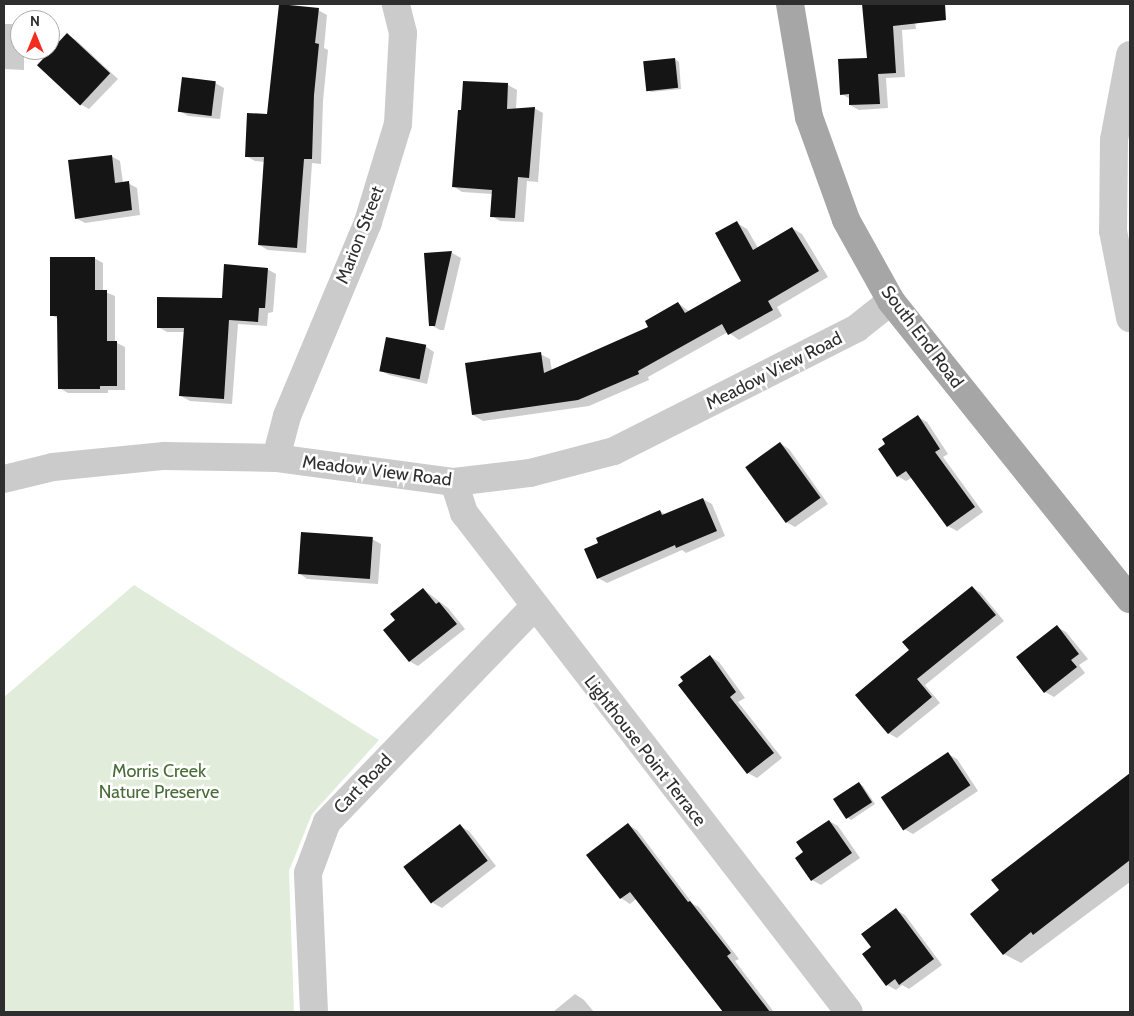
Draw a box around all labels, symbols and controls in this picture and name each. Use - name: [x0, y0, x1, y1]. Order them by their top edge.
- north arrow: [10, 10, 60, 60]
- text: N: [30, 12, 40, 30]
- street label: Marion Street: [331, 183, 389, 287]
- street label: South End Road: [876, 282, 968, 392]
- street label: Meadow View Road: [702, 327, 846, 415]
- street label: Meadow View Road: [301, 451, 453, 491]
- street label: Lighthouse Point Terrace: [579, 671, 711, 831]
- street label: Cart Road: [329, 750, 397, 818]
- park label: Morris Creek Nature Preserve: [99, 761, 219, 804]

